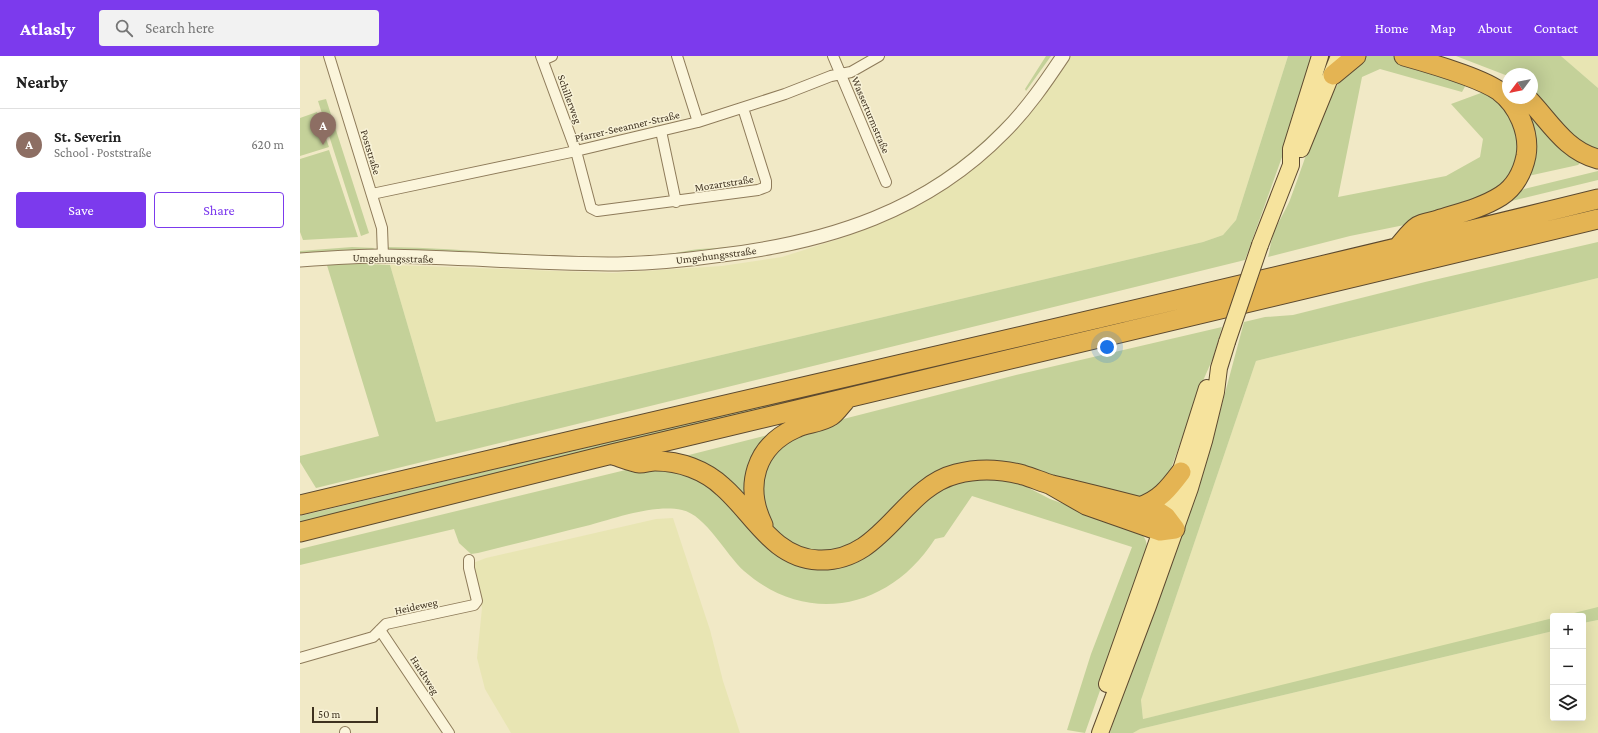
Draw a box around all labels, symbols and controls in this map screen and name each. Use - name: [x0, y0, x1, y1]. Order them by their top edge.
- search box: [99, 10, 379, 46]
- icon: search: [113, 17, 135, 39]
- text: Atlasly: [20, 18, 75, 39]
- text: Search here: [145, 20, 214, 36]
- text: Home: [1375, 20, 1408, 36]
- text: Map: [1430, 20, 1456, 36]
- text: About: [1478, 20, 1512, 36]
- text: Contact: [1534, 20, 1578, 36]
- north arrow: [1502, 68, 1538, 104]
- text: Nearby: [16, 73, 68, 92]
- street label: Schillerweg: [555, 73, 585, 126]
- street label: Wasserturmstraße: [849, 75, 893, 155]
- street label: Pfarrer-Seeanner-Straße: [573, 108, 681, 144]
- pin: A: [310, 112, 336, 145]
- street label: Poststraße: [358, 128, 384, 176]
- text: St. Severin: [54, 129, 121, 145]
- text: A: [25, 137, 33, 152]
- text: 620 m: [251, 137, 284, 152]
- text: School · Poststraße: [54, 145, 151, 160]
- street label: Mozartstraße: [694, 172, 754, 194]
- button: Save: [16, 192, 146, 228]
- button: Share: [154, 192, 284, 228]
- street label: Umgehungsstraße: [675, 244, 757, 267]
- street label: Umgehungsstraße: [352, 251, 434, 266]
- your location: [1097, 337, 1117, 357]
- street label: Heideweg: [393, 595, 439, 617]
- map controls: [1550, 613, 1586, 721]
- button: +: [1550, 613, 1586, 649]
- button: −: [1550, 649, 1586, 685]
- street label: Hardtweg: [407, 653, 442, 698]
- button: layers: [1550, 685, 1586, 721]
- scale bar: [312, 705, 378, 724]
- text: 50 m: [318, 708, 340, 720]

